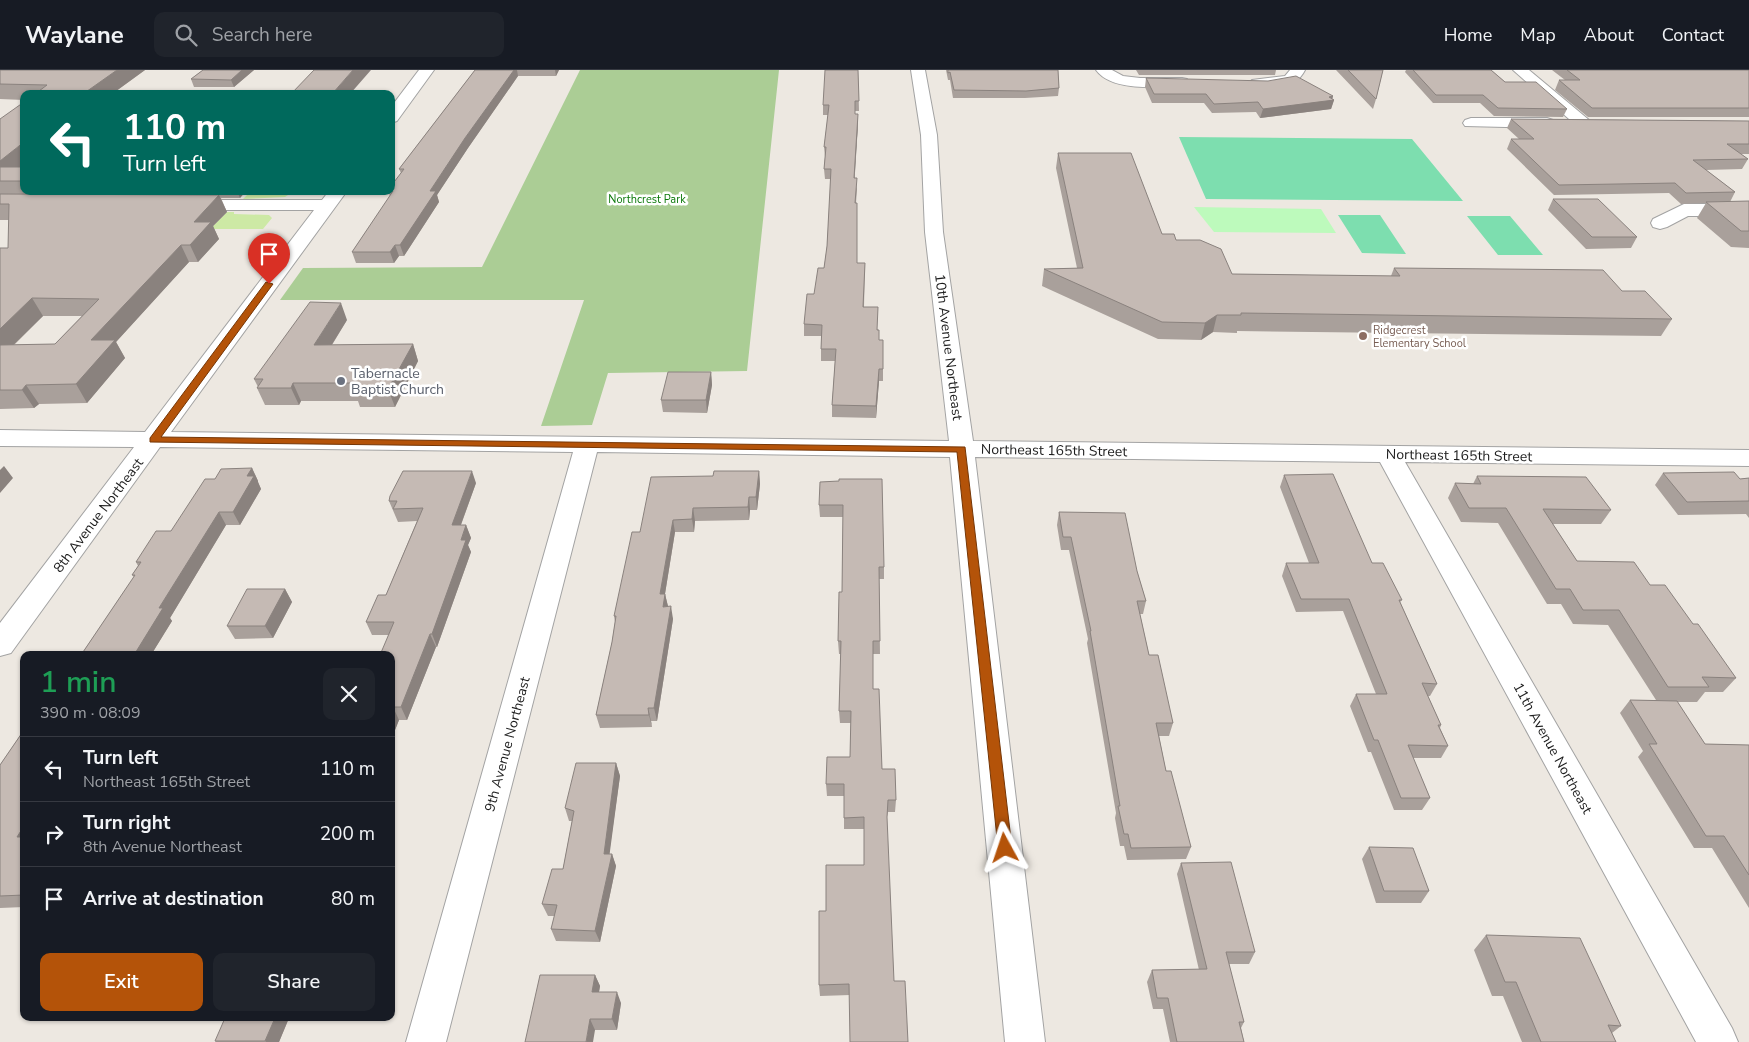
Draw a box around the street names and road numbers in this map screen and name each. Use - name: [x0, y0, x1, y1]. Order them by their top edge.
- street label: 10th Avenue Northeast: [930, 273, 967, 421]
- street label: Northeast 165th Street: [981, 440, 1127, 461]
- street label: Northeast 165th Street: [1386, 445, 1532, 466]
- street label: 8th Avenue Northeast: [49, 454, 148, 576]
- street label: 9th Avenue Northeast: [480, 674, 535, 814]
- street label: 11th Avenue Northeast: [1509, 679, 1597, 817]

